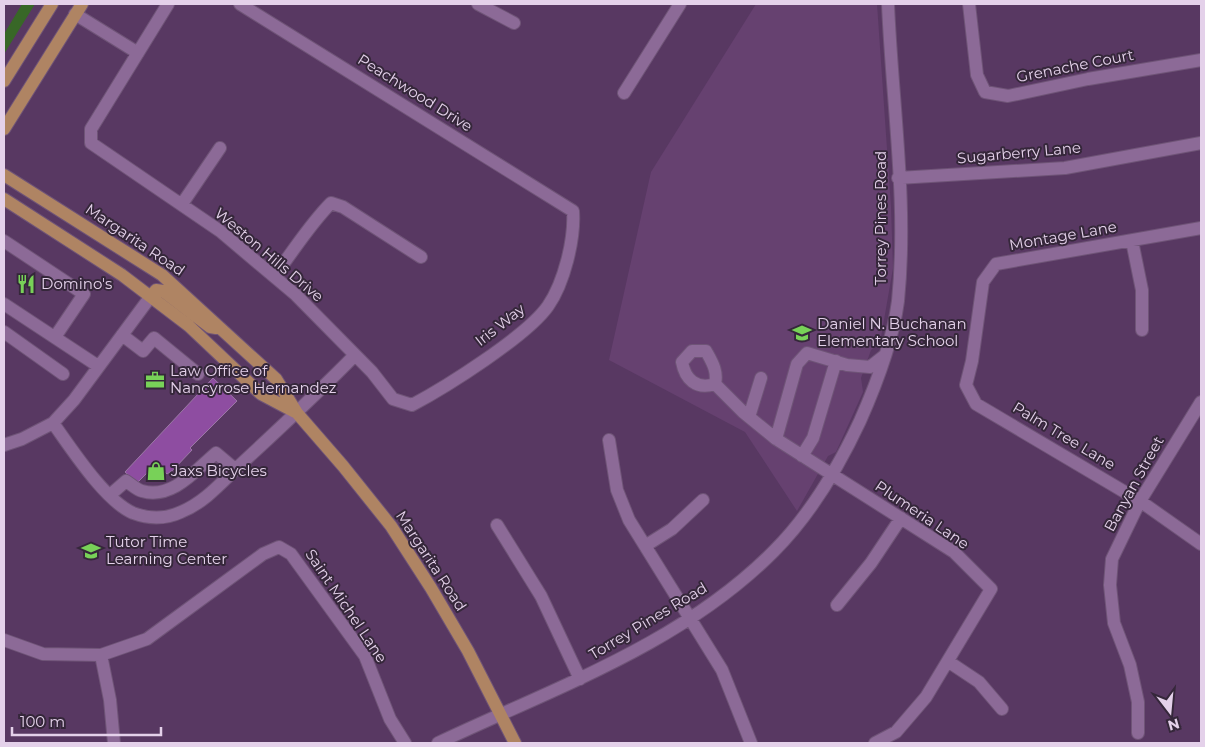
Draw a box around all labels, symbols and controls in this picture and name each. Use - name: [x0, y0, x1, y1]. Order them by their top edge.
- street label: Grenache Court: [1015, 45, 1135, 86]
- street label: Peachwood Drive: [354, 50, 476, 136]
- street label: Sugarberry Lane: [956, 138, 1082, 167]
- street label: Torrey Pines Road: [871, 151, 890, 285]
- street label: Margarita Road: [82, 199, 189, 280]
- street label: Weston Hills Drive: [211, 204, 328, 306]
- street label: Montage Lane: [1008, 217, 1118, 254]
- restaurant icon: Domino's: [15, 273, 37, 295]
- place label: Domino's: [41, 274, 112, 293]
- street label: Iris Way: [471, 299, 529, 350]
- place label: Daniel N. Buchanan Elementary School: [817, 314, 967, 350]
- school or university icon: Daniel N. Buchanan Elementary School: [791, 322, 813, 344]
- place label: Law Office of Nancyrose Hernandez: [170, 361, 337, 397]
- office icon: Law Office of Nancyrose Hernandez: [144, 369, 166, 391]
- street label: Palm Tree Lane: [1009, 397, 1119, 474]
- street label: Banyan Street: [1100, 433, 1168, 535]
- shop icon: Jaxs Bicycles: [145, 460, 167, 482]
- place label: Jaxs Bicycles: [170, 461, 267, 480]
- street label: Plumeria Lane: [872, 476, 973, 553]
- street label: Margarita Road: [392, 507, 471, 614]
- place label: Tutor Time Learning Center: [106, 532, 227, 568]
- school or university icon: Tutor Time Learning Center: [80, 540, 102, 562]
- street label: Saint Michel Lane: [301, 545, 391, 666]
- street label: Torrey Pines Road: [585, 578, 710, 663]
- north arrow: [1145, 687, 1195, 737]
- scale bar: [12, 704, 161, 736]
- text: 100 m: [20, 712, 65, 731]
- text: N: [1166, 714, 1182, 735]

